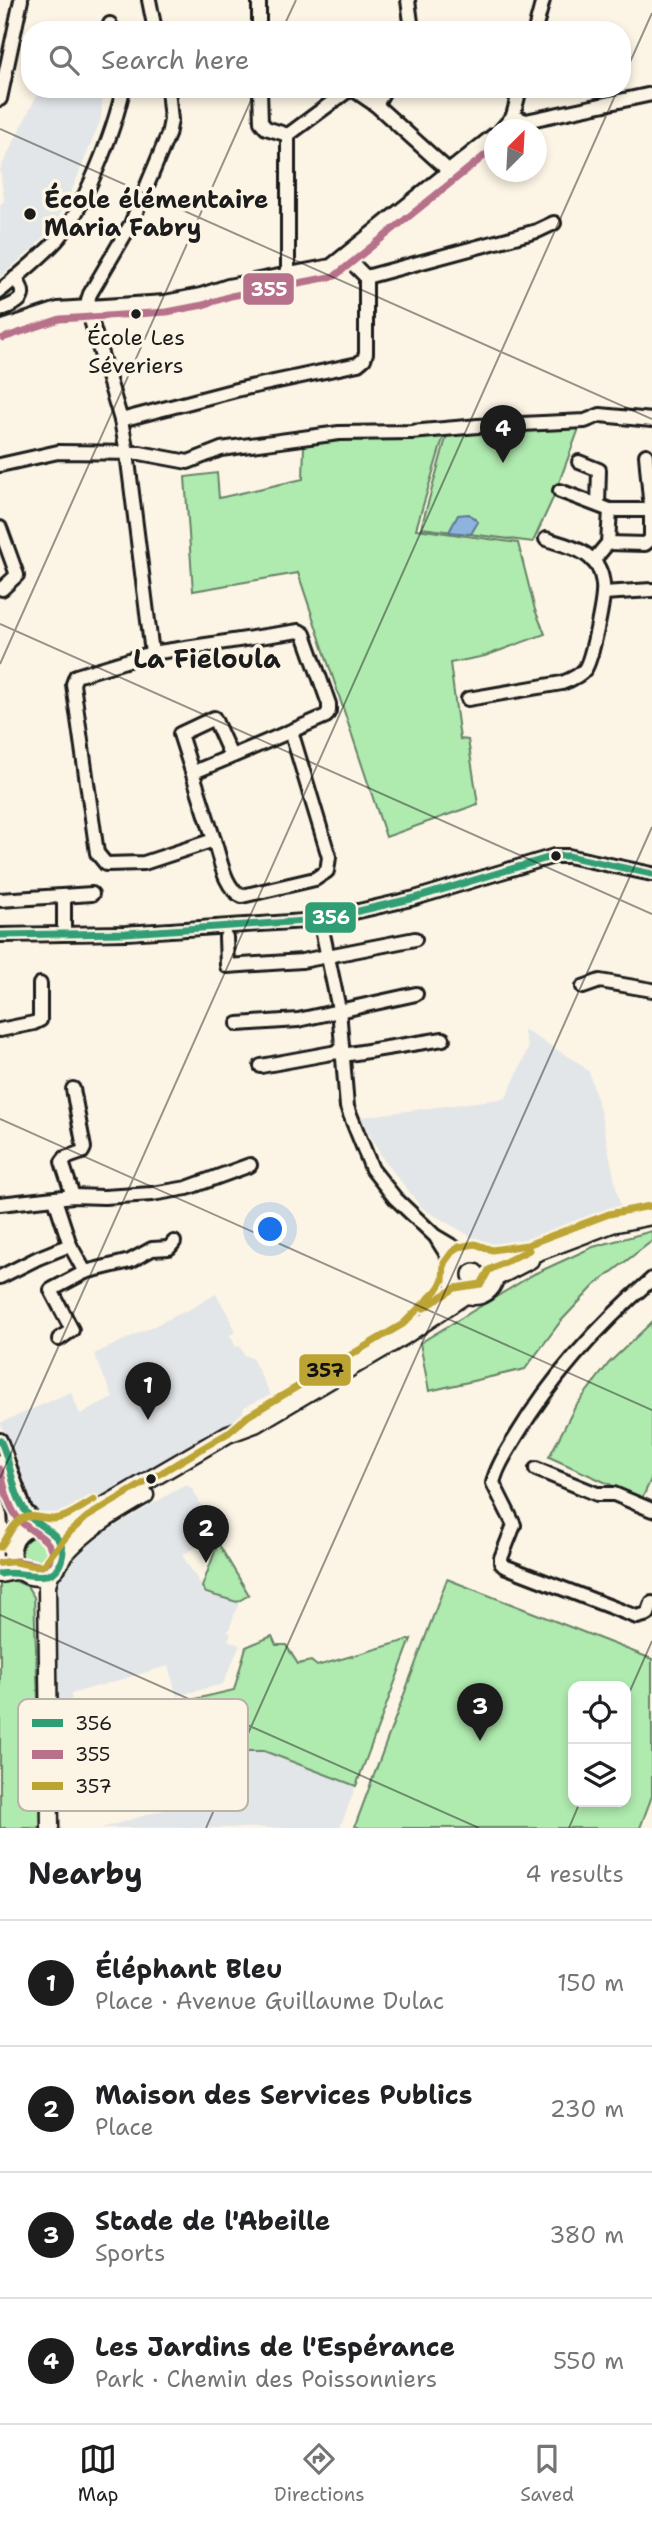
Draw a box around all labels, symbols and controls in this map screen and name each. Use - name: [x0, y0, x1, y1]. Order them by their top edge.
- search box: [21, 21, 631, 98]
- icon: search: [45, 41, 83, 79]
- text: Search here: [101, 42, 250, 77]
- north arrow: [484, 119, 547, 182]
- place label: École élémentaire Maria Fabry: [44, 182, 268, 244]
- marker: École élémentaire Maria Fabry: [22, 206, 38, 222]
- line badge: 355: [242, 272, 295, 306]
- text: 355: [251, 277, 287, 302]
- marker: École Les Séveriers: [129, 307, 143, 321]
- place label: École Les Séveriers: [87, 323, 185, 380]
- pin: 4: [480, 405, 526, 463]
- district label: La Fieloula: [133, 641, 281, 676]
- unlabelled marker: [549, 849, 563, 863]
- line badge: 356: [304, 901, 357, 934]
- text: 356: [312, 905, 350, 930]
- your location: [253, 1212, 287, 1246]
- line badge: 357: [298, 1353, 352, 1387]
- text: 357: [306, 1358, 344, 1383]
- pin: 1: [125, 1362, 171, 1420]
- unlabelled marker: [144, 1472, 158, 1486]
- pin: 2: [183, 1505, 229, 1563]
- map controls: [568, 1681, 631, 1807]
- button: locate: [568, 1681, 631, 1744]
- pin: 3: [457, 1683, 503, 1741]
- legend: [18, 1699, 248, 1811]
- text: 356: [75, 1711, 112, 1736]
- text: 355: [75, 1742, 110, 1767]
- button: layers: [568, 1744, 631, 1807]
- text: 357: [75, 1774, 112, 1799]
- text: Nearby: [28, 1853, 143, 1894]
- text: 4 results: [525, 1859, 624, 1889]
- text: Éléphant Bleu: [95, 1951, 282, 1986]
- text: 1: [46, 1968, 56, 1998]
- text: 150 m: [557, 1968, 624, 1998]
- text: Place · Avenue Guillaume Dulac: [95, 1986, 444, 2016]
- text: Maison des Services Publics: [95, 2077, 473, 2112]
- text: 2: [43, 2094, 59, 2124]
- text: 230 m: [550, 2094, 624, 2124]
- text: Place: [95, 2112, 154, 2142]
- text: Stade de l'Abeille: [95, 2203, 330, 2238]
- text: 3: [43, 2220, 59, 2250]
- text: 380 m: [549, 2220, 624, 2250]
- text: Sports: [95, 2238, 166, 2268]
- text: Les Jardins de l'Espérance: [95, 2329, 455, 2364]
- text: 4: [43, 2346, 59, 2376]
- text: 550 m: [553, 2346, 624, 2376]
- text: Park · Chemin des Poissonniers: [95, 2364, 437, 2394]
- tab: Map: [78, 2440, 118, 2507]
- tab: Directions: [274, 2440, 365, 2507]
- tab: Saved: [520, 2440, 574, 2507]

